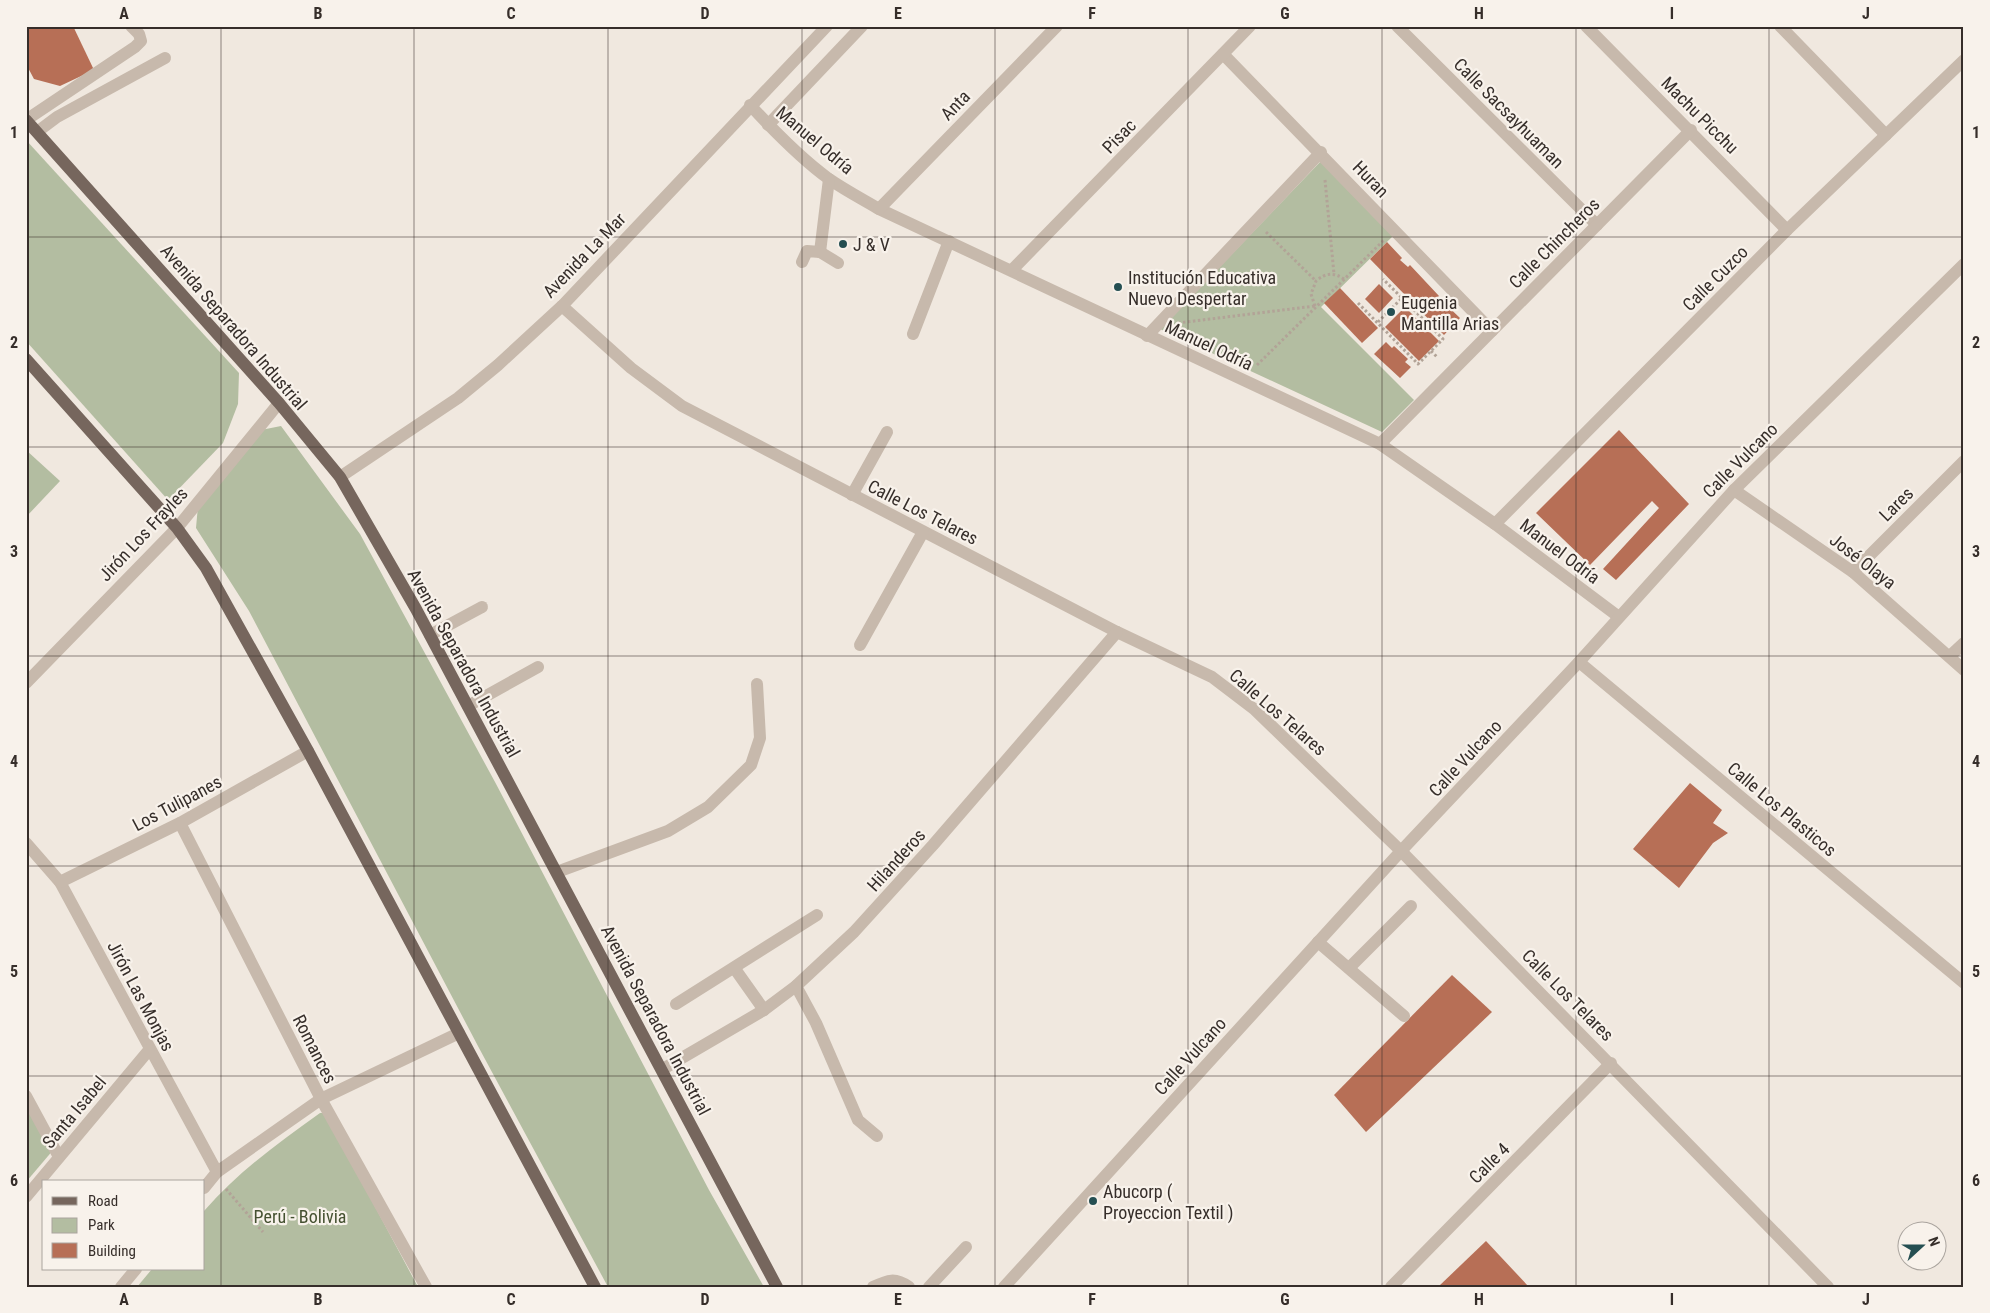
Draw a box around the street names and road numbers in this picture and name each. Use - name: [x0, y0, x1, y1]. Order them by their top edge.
- street label: Calle Sacsayhuaman: [1450, 54, 1568, 172]
- street label: Machu Picchu: [1657, 72, 1743, 158]
- street label: Anta: [936, 86, 974, 124]
- street label: Manuel Odría: [772, 102, 858, 178]
- street label: Pisac: [1098, 115, 1140, 157]
- street label: Huran: [1349, 156, 1393, 202]
- street label: Calle Chincheros: [1504, 193, 1604, 293]
- street label: Avenida La Mar: [538, 208, 630, 302]
- street label: Avenida Separadora Industrial: [156, 240, 312, 414]
- street label: Calle Cuzco: [1678, 241, 1752, 315]
- street label: Manuel Odría: [1162, 316, 1256, 374]
- street label: Calle Vulcano: [1698, 418, 1782, 502]
- street label: Calle Los Telares: [864, 475, 982, 549]
- street label: Jirón Los Frayles: [94, 483, 192, 585]
- street label: Lares: [1875, 483, 1917, 525]
- street label: Manuel Odría: [1516, 514, 1604, 588]
- street label: José Olaya: [1826, 529, 1900, 593]
- street label: Avenida Separadora Industrial: [403, 565, 525, 761]
- street label: Calle Los Telares: [1225, 664, 1331, 760]
- street label: Calle Vulcano: [1424, 715, 1506, 801]
- street label: Calle Los Plasticos: [1723, 757, 1841, 861]
- street label: Los Tulipanes: [129, 771, 225, 835]
- street label: Hilanderos: [863, 824, 929, 896]
- street label: Avenida Separadora Industrial: [597, 921, 715, 1119]
- street label: Jirón Las Monjas: [103, 937, 179, 1055]
- street label: Calle Los Telares: [1518, 945, 1618, 1045]
- street label: Romances: [289, 1011, 341, 1087]
- street label: Calle Vulcano: [1150, 1013, 1230, 1099]
- street label: Santa Isabel: [38, 1072, 110, 1152]
- street label: Calle 4: [1464, 1138, 1514, 1188]

